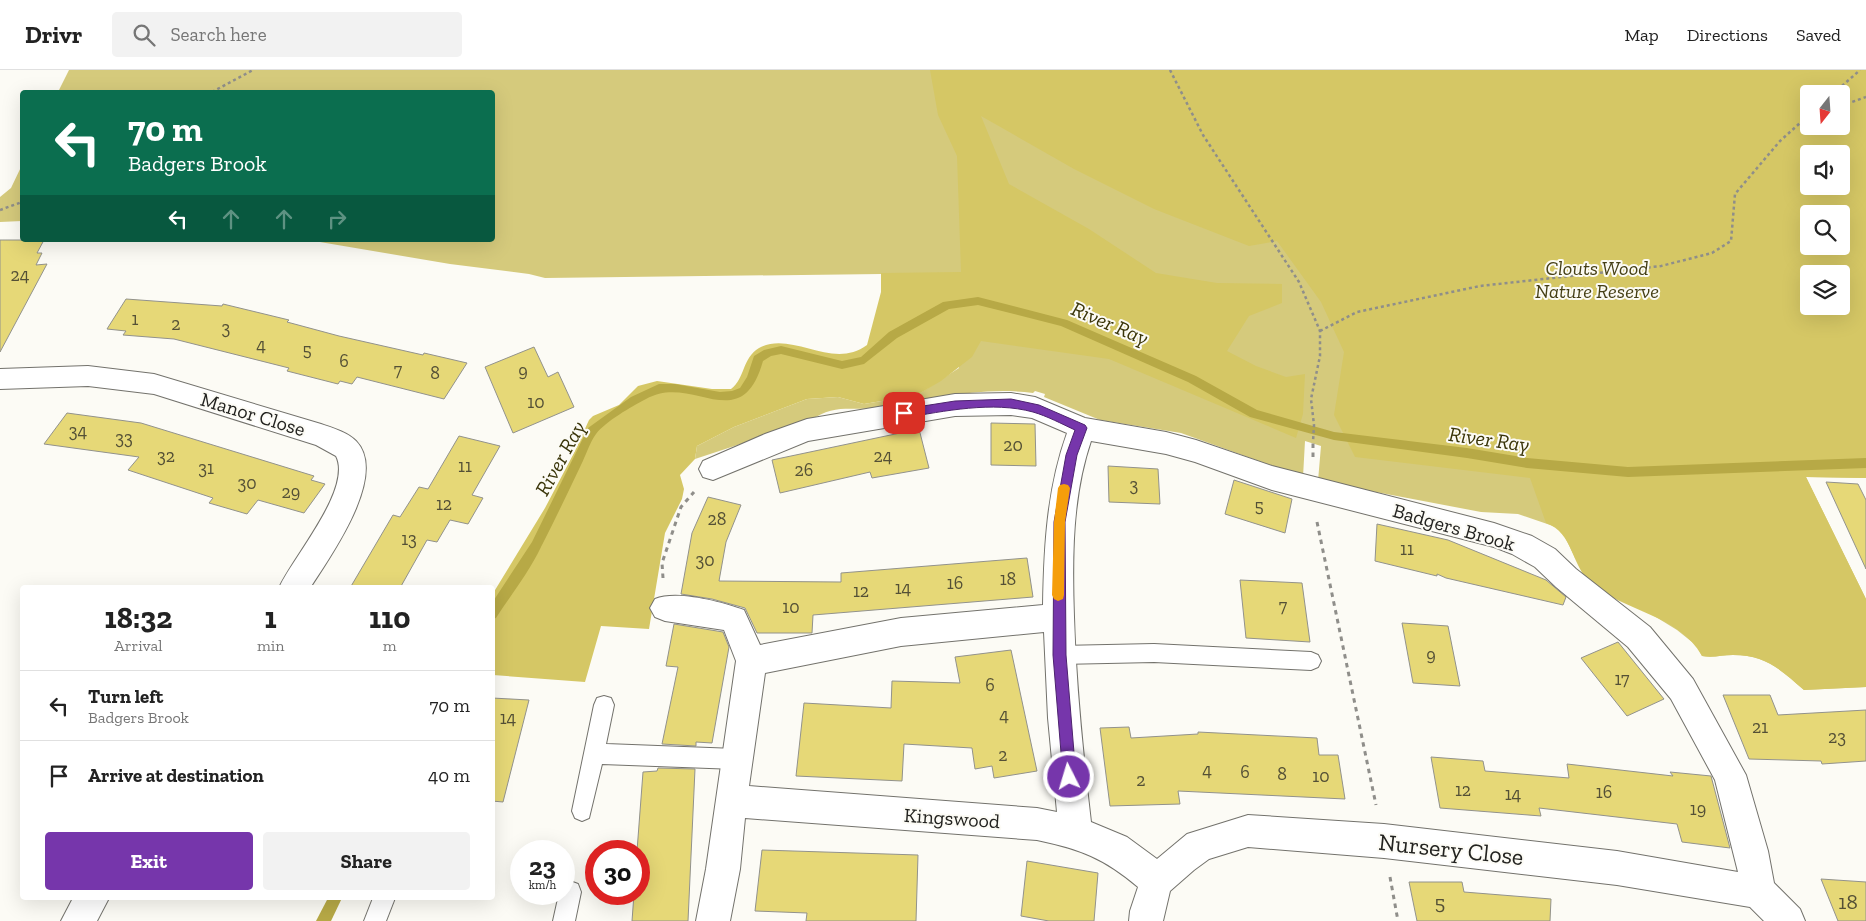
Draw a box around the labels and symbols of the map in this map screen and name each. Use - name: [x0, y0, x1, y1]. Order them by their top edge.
- north arrow: [1800, 85, 1850, 135]
- park label: Clouts Wood Nature Reserve: [1535, 256, 1659, 303]
- house number: 24: [11, 264, 30, 286]
- water label: River Ray: [1068, 296, 1152, 350]
- house number: 1: [132, 308, 139, 330]
- house number: 2: [171, 313, 181, 335]
- house number: 3: [222, 317, 231, 339]
- house number: 4: [256, 334, 266, 356]
- house number: 5: [302, 339, 312, 361]
- house number: 6: [339, 350, 349, 372]
- house number: 7: [394, 359, 403, 381]
- house number: 9: [518, 360, 528, 382]
- house number: 8: [430, 362, 440, 384]
- street label: Manor Close: [198, 387, 308, 441]
- house number: 10: [527, 391, 545, 413]
- pin: [883, 392, 925, 434]
- water label: River Ray: [529, 416, 591, 500]
- house number: 34: [69, 420, 88, 442]
- water label: River Ray: [1447, 421, 1531, 457]
- house number: 33: [115, 427, 133, 449]
- house number: 20: [1003, 434, 1023, 456]
- house number: 32: [157, 445, 175, 467]
- house number: 24: [874, 445, 893, 467]
- house number: 11: [458, 455, 472, 477]
- house number: 31: [198, 457, 214, 479]
- house number: 26: [795, 459, 813, 481]
- house number: 30: [237, 472, 257, 494]
- house number: 3: [1130, 474, 1139, 496]
- house number: 29: [282, 481, 300, 503]
- house number: 12: [436, 493, 452, 515]
- house number: 5: [1254, 495, 1264, 517]
- street label: Badgers Brook: [1390, 498, 1519, 556]
- house number: 28: [708, 508, 726, 530]
- house number: 13: [401, 528, 417, 550]
- house number: 11: [1400, 538, 1414, 560]
- house number: 30: [695, 549, 715, 571]
- house number: 18: [1000, 568, 1016, 590]
- house number: 16: [947, 572, 963, 594]
- house number: 14: [895, 577, 912, 599]
- house number: 12: [853, 580, 869, 602]
- house number: 7: [1279, 595, 1288, 617]
- house number: 10: [782, 596, 800, 618]
- house number: 9: [1426, 644, 1436, 666]
- house number: 17: [1614, 668, 1630, 690]
- house number: 6: [985, 674, 995, 696]
- house number: 4: [999, 704, 1009, 726]
- house number: 14: [500, 707, 517, 729]
- house number: 21: [1752, 716, 1768, 738]
- house number: 23: [1828, 726, 1846, 748]
- house number: 2: [998, 744, 1008, 766]
- position arrow: [1042, 750, 1094, 802]
- house number: 4: [1202, 759, 1212, 781]
- house number: 6: [1240, 761, 1250, 783]
- house number: 8: [1277, 763, 1287, 785]
- house number: 10: [1312, 765, 1330, 787]
- house number: 2: [1136, 769, 1146, 791]
- house number: 12: [1455, 779, 1471, 801]
- house number: 16: [1596, 781, 1612, 803]
- house number: 14: [1505, 783, 1522, 805]
- house number: 19: [1690, 798, 1706, 820]
- street label: Kingswood: [903, 803, 1001, 833]
- street label: Nursery Close: [1377, 827, 1525, 871]
- speed limit sign: 30: [585, 840, 650, 905]
- house number: 18: [1838, 889, 1858, 914]
- house number: 5: [1435, 890, 1445, 915]

